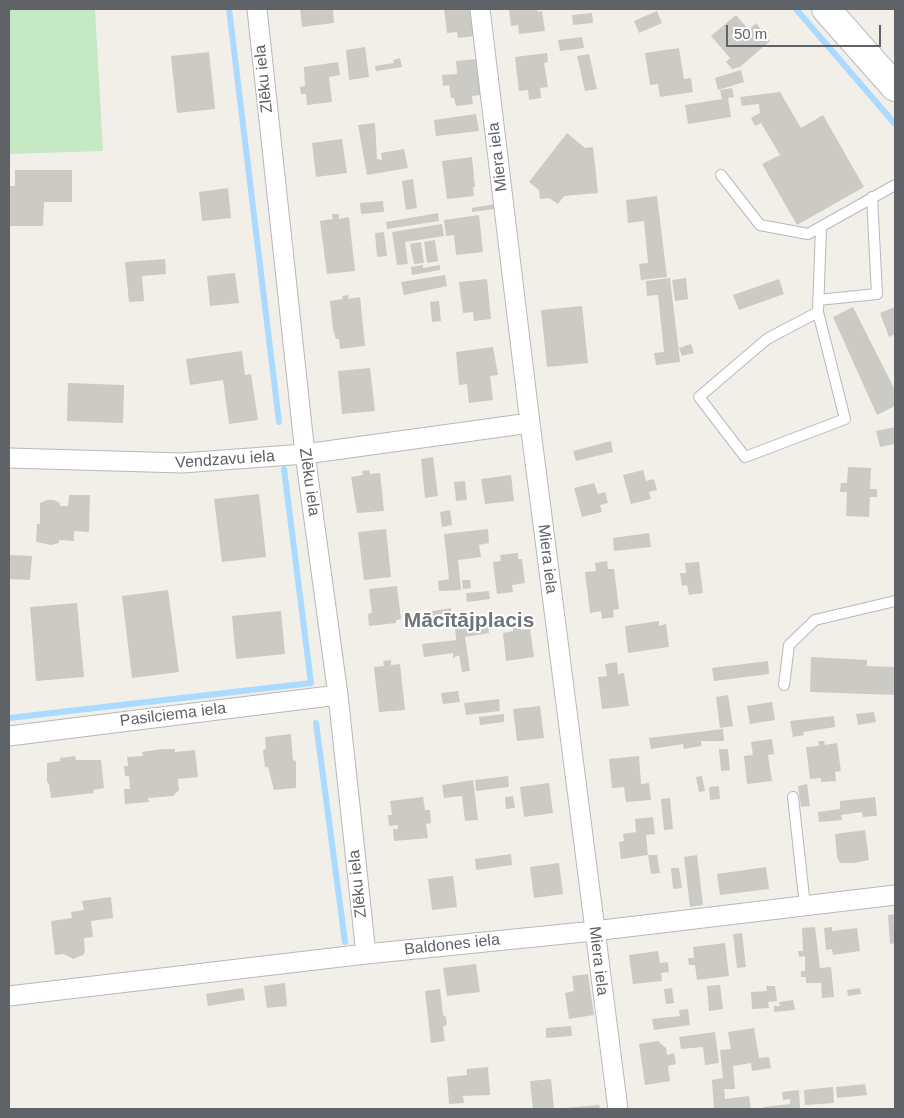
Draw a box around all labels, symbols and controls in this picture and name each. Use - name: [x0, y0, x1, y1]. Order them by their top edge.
- scale bar: [729, 15, 884, 47]
- text: 50 m: [734, 25, 767, 42]
- street label: Zlēku iela: [251, 44, 277, 114]
- street label: Miera iela: [484, 121, 512, 193]
- street label: Vendzavu iela: [175, 447, 275, 473]
- street label: Zlēku iela: [295, 447, 323, 517]
- street label: Miera iela: [533, 523, 561, 595]
- district label: Mācītājplacis: [404, 608, 534, 634]
- street label: Pasilciema iela: [119, 699, 227, 731]
- street label: Zlēku iela: [345, 849, 371, 919]
- street label: Miera iela: [584, 925, 612, 997]
- street label: Baldones iela: [403, 930, 501, 960]

